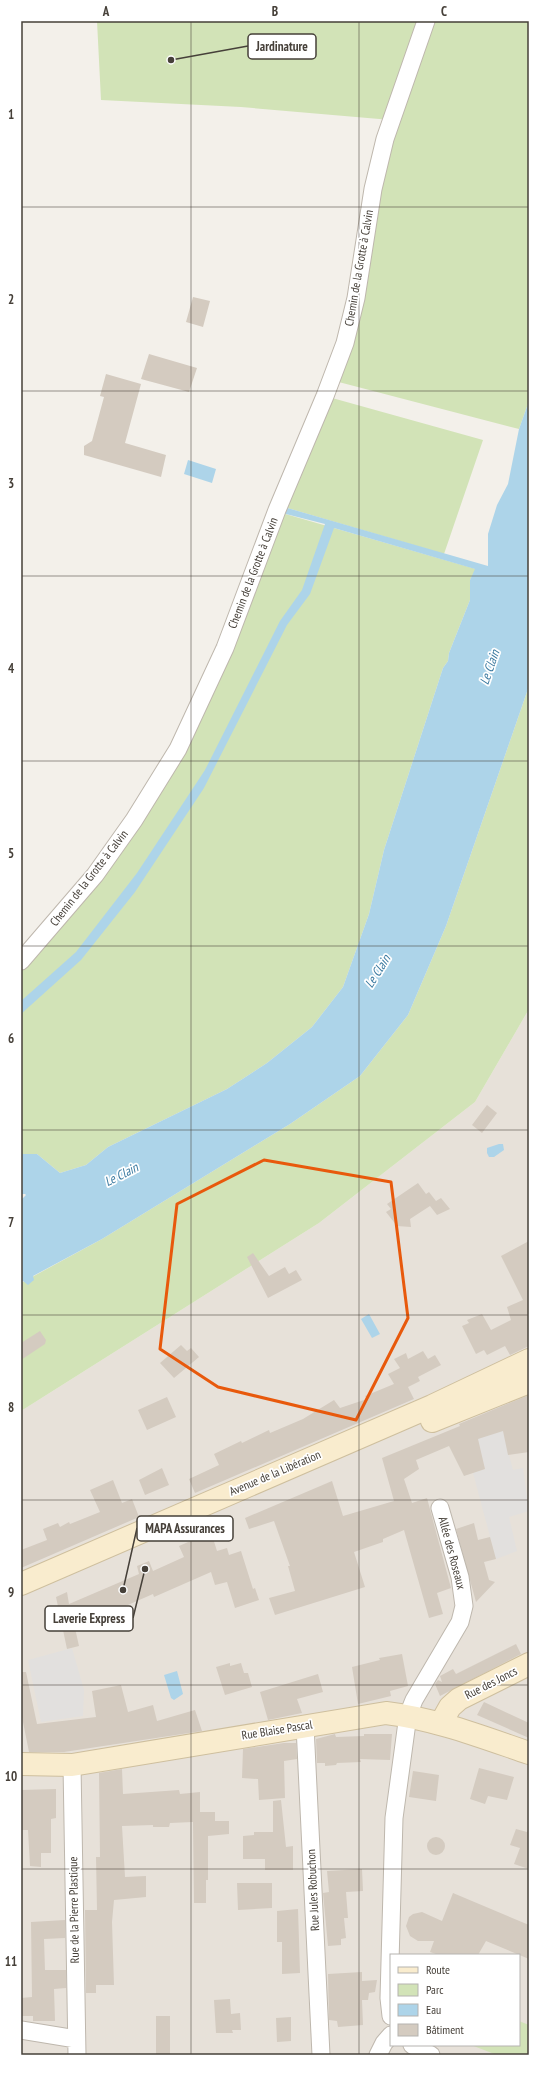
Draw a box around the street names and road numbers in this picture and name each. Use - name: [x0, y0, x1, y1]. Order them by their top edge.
- street label: Chemin de la Grotte à Calvin: [341, 209, 376, 327]
- street label: Chemin de la Grotte à Calvin: [224, 515, 281, 631]
- street label: Chemin de la Grotte à Calvin: [46, 827, 131, 929]
- street label: Avenue de la Libération: [227, 1447, 323, 1499]
- street label: Allée des Roseaux: [436, 1515, 469, 1591]
- street label: Rue des Joncs: [462, 1663, 520, 1702]
- street label: Rue Blaise Pascal: [240, 1716, 314, 1743]
- street label: Rue Jules Robuchon: [303, 1849, 322, 1931]
- street label: Rue de la Pierre Plastique: [65, 1857, 82, 1963]

